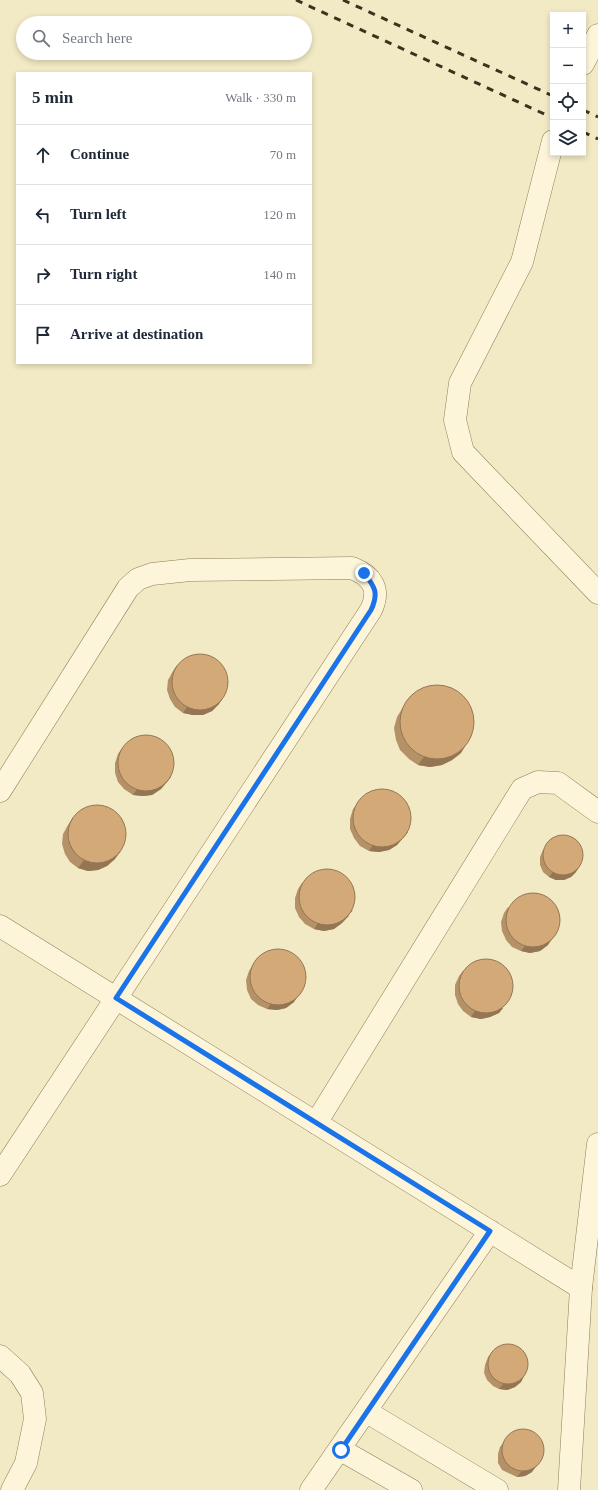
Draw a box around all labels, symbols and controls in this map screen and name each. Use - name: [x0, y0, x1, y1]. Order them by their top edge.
- map controls: [550, 12, 586, 156]
- button: +: [550, 12, 586, 48]
- search box: [16, 16, 312, 60]
- icon: search: [30, 27, 52, 49]
- text: Search here: [62, 30, 132, 46]
- button: −: [550, 48, 586, 84]
- button: locate: [550, 84, 586, 120]
- text: 5 min: [32, 88, 73, 107]
- text: Walk · 330 m: [225, 90, 296, 105]
- button: layers: [550, 120, 586, 156]
- icon: ahead: [32, 144, 54, 166]
- text: Continue: [70, 146, 129, 162]
- text: 70 m: [270, 147, 296, 162]
- icon: left: [32, 204, 54, 226]
- text: Turn left: [70, 206, 127, 222]
- text: 120 m: [263, 207, 296, 222]
- icon: right: [32, 264, 54, 286]
- text: Turn right: [70, 266, 137, 282]
- text: 140 m: [263, 267, 296, 282]
- icon: arrive: [32, 324, 54, 346]
- text: Arrive at destination: [70, 326, 203, 342]
- route end: [355, 564, 373, 582]
- route start: [332, 1441, 350, 1459]

